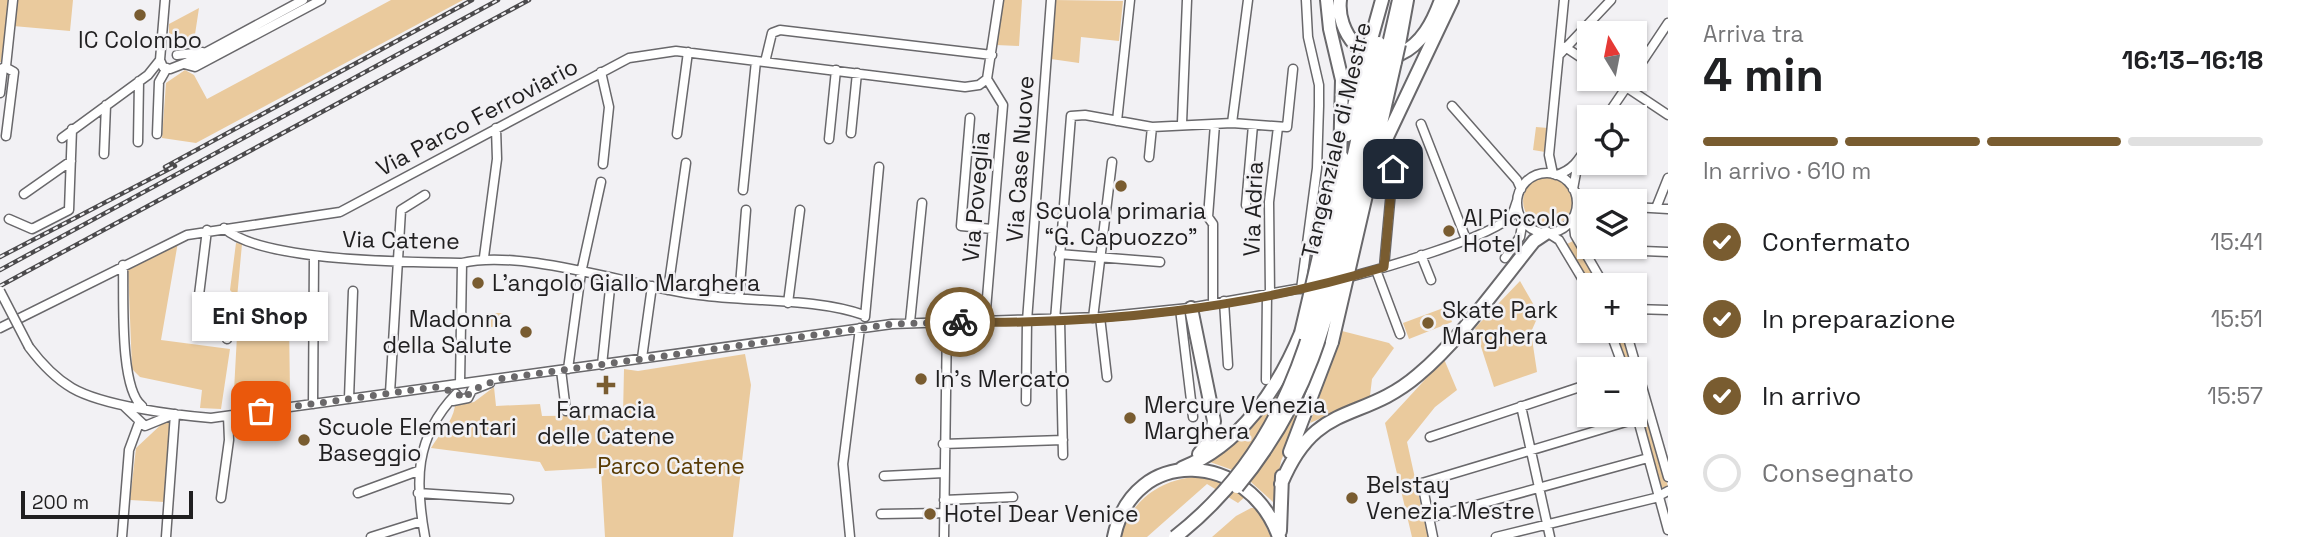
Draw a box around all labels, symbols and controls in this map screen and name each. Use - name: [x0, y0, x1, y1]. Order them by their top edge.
- marker: IC Colombo: [132, 7, 148, 23]
- street label: Tangenziale di Mestre: [1294, 19, 1378, 261]
- text: Arriva tra: [1703, 19, 1804, 49]
- north arrow: [1577, 21, 1647, 91]
- map controls: [1577, 21, 1647, 427]
- place label: IC Colombo: [78, 25, 202, 55]
- text: 16:13–16:18: [2122, 43, 2263, 77]
- text: 4 min: [1703, 46, 1824, 104]
- street label: Via Parco Ferroviario: [371, 51, 583, 183]
- street label: Via Case Nuove: [999, 75, 1041, 243]
- button: locate: [1577, 105, 1647, 175]
- street label: Via Poveglia: [955, 130, 997, 264]
- pin: [1363, 139, 1423, 199]
- icon: home: [1374, 150, 1412, 188]
- text: In arrivo · 610 m: [1703, 156, 1871, 186]
- street label: Via Adria: [1236, 161, 1270, 257]
- marker: Scuola primaria “G. Capuozzo”: [1113, 178, 1129, 194]
- button: layers: [1577, 189, 1647, 259]
- place label: Scuola primaria “G. Capuozzo”: [1036, 196, 1206, 252]
- place label: Al Piccolo Hotel: [1463, 203, 1570, 259]
- marker: Al Piccolo Hotel: [1441, 223, 1457, 239]
- icon: check: [1703, 223, 1741, 261]
- street label: Via Catene: [342, 224, 460, 256]
- text: Confermato: [1762, 225, 1910, 259]
- text: 15:41: [2210, 227, 2263, 257]
- place label: L’angolo Giallo Marghera: [492, 268, 760, 298]
- button: +: [1577, 273, 1647, 343]
- marker: L’angolo Giallo Marghera: [470, 275, 486, 291]
- courier: [925, 287, 995, 357]
- callout: Eni Shop: [193, 292, 329, 341]
- place label: Skate Park Marghera: [1442, 295, 1558, 351]
- icon: check: [1703, 300, 1741, 338]
- text: Eni Shop: [212, 301, 308, 331]
- text: In preparazione: [1762, 302, 1956, 336]
- icon: bike: [941, 303, 979, 341]
- place label: Madonna della Salute: [382, 304, 512, 360]
- text: 15:51: [2211, 304, 2263, 334]
- marker: Skate Park Marghera: [1420, 315, 1436, 331]
- marker: Madonna della Salute: [518, 324, 534, 340]
- button: −: [1577, 357, 1647, 427]
- place label: In's Mercato: [935, 364, 1070, 394]
- marker: In's Mercato: [913, 371, 929, 387]
- marker: Farmacia delle Catene: [598, 377, 614, 393]
- icon: check: [1703, 377, 1741, 415]
- text: In arrivo: [1762, 379, 1861, 413]
- pin: [231, 381, 291, 441]
- text: 15:57: [2207, 381, 2263, 411]
- place label: Mercure Venezia Marghera: [1144, 390, 1326, 446]
- icon: bag: [242, 392, 280, 430]
- place label: Farmacia delle Catene: [537, 395, 675, 451]
- marker: Mercure Venezia Marghera: [1122, 410, 1138, 426]
- place label: Scuole Elementari Baseggio: [318, 412, 517, 468]
- marker: Scuole Elementari Baseggio: [296, 432, 312, 448]
- park label: Parco Catene: [597, 451, 745, 481]
- text: Consegnato: [1762, 456, 1914, 490]
- place label: Belstay Venezia Mestre: [1366, 470, 1535, 526]
- scale bar: [21, 488, 192, 520]
- text: 200 m: [32, 490, 89, 515]
- marker: Belstay Venezia Mestre: [1344, 490, 1360, 506]
- place label: Hotel Dear Venice: [944, 499, 1139, 529]
- marker: Hotel Dear Venice: [922, 506, 938, 522]

